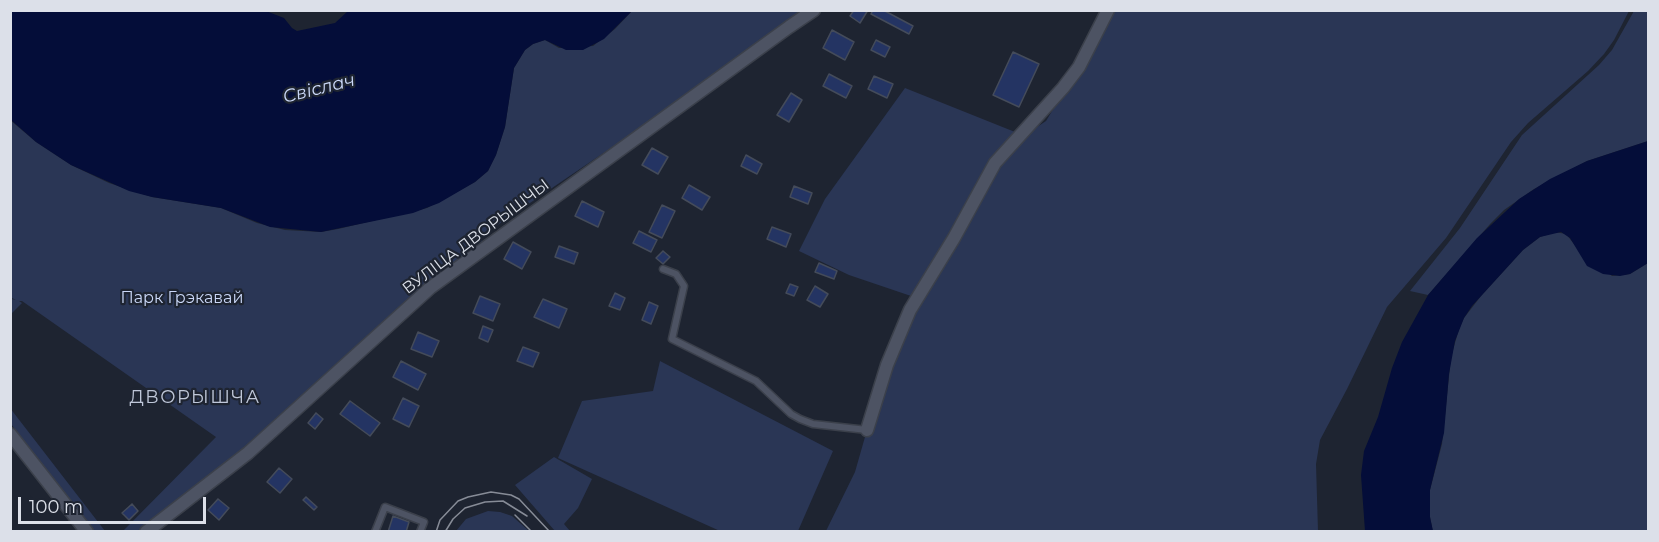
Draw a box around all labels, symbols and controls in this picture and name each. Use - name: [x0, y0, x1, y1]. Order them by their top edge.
- water label: Свіслач: [281, 70, 357, 108]
- street label: ВУЛІЦА ДВОРЫШЧЫ: [399, 175, 553, 299]
- park label: Парк Грэкавай: [121, 288, 243, 308]
- district label: ДВОРЫШЧА: [129, 387, 261, 409]
- scale bar: [21, 485, 208, 523]
- text: 100 m: [29, 496, 83, 518]

